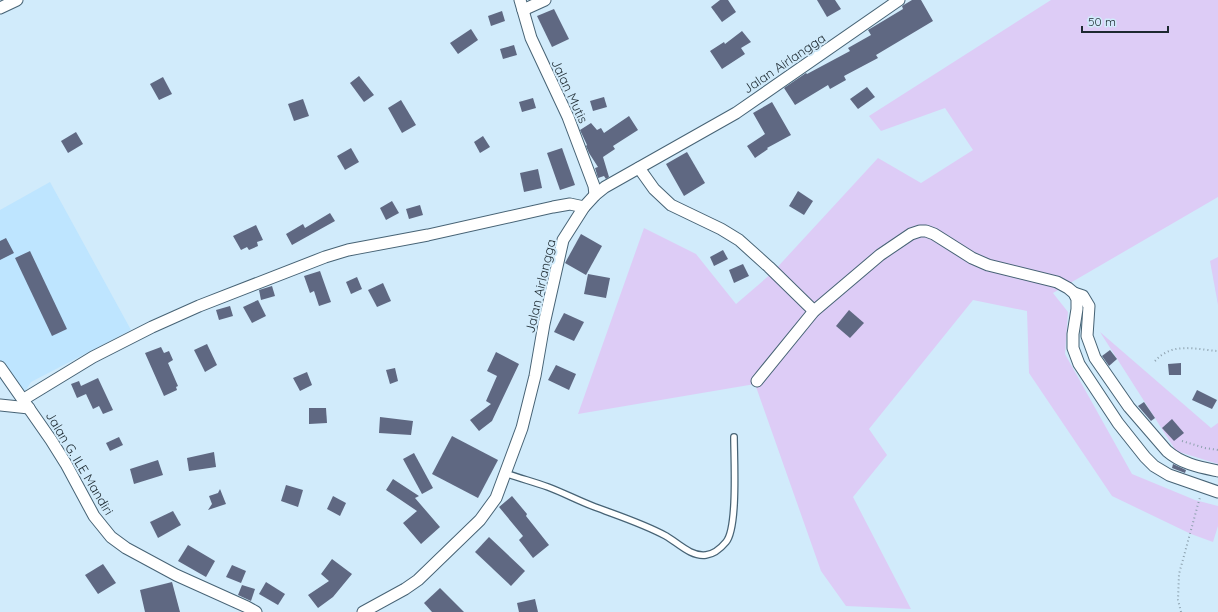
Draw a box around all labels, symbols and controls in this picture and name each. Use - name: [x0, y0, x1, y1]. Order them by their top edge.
- scale bar: [1082, 8, 1168, 34]
- text: 50 m: [1088, 14, 1116, 29]
- street label: Jalan Airlangga: [740, 30, 828, 96]
- street label: Jalan Mutis: [548, 56, 592, 126]
- street label: Jalan Airlangga: [521, 237, 559, 335]
- street label: Jalan G. ILE Mandiri: [43, 408, 117, 518]

